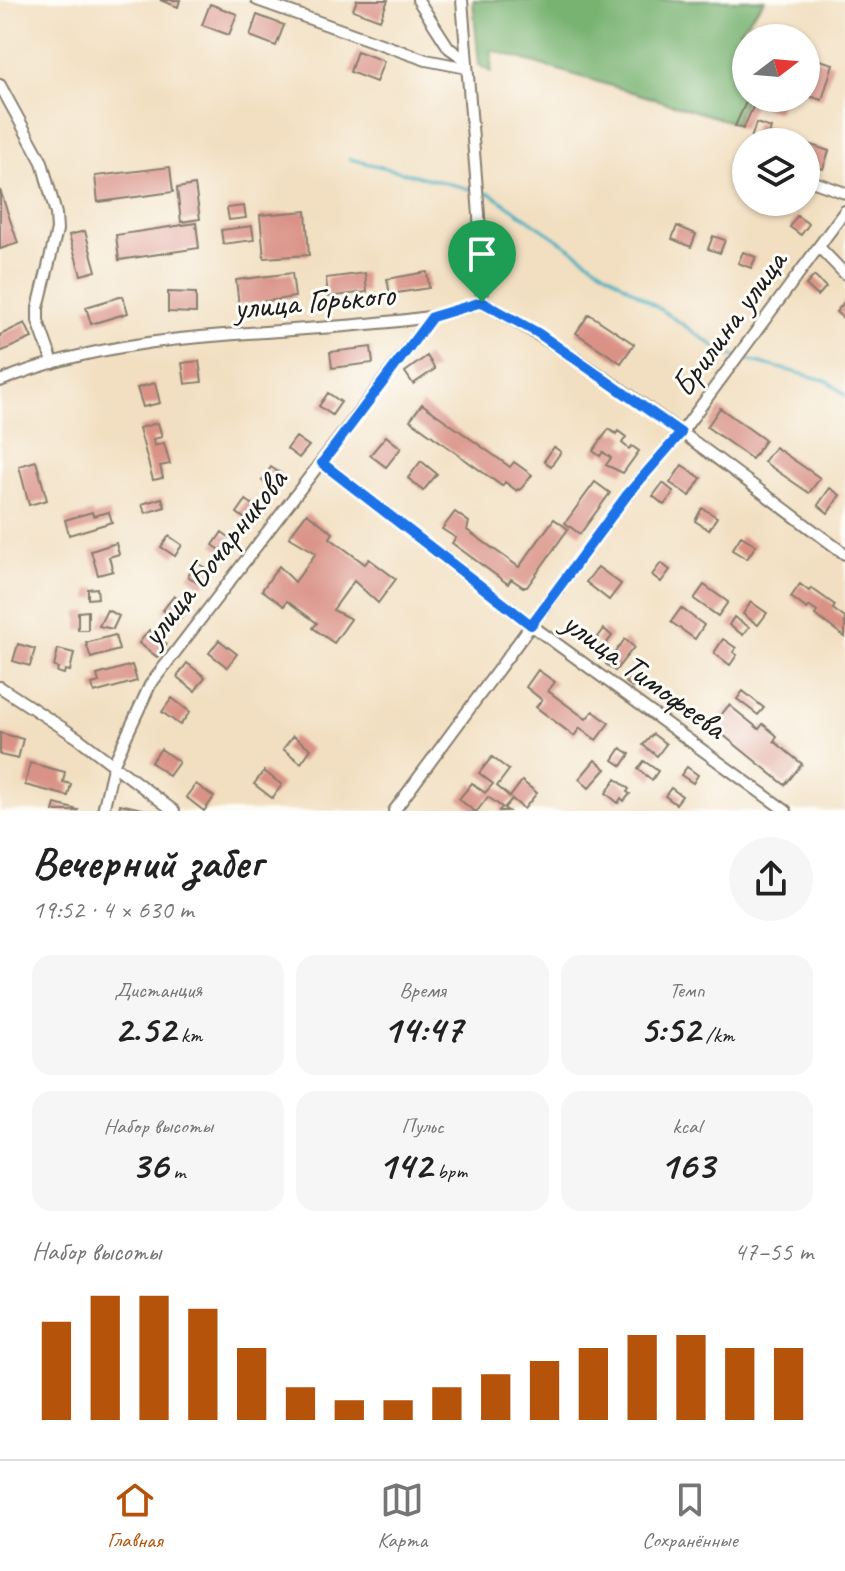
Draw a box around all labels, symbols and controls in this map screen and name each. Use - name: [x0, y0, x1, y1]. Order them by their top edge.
- north arrow: [732, 24, 820, 112]
- map controls: [732, 24, 820, 216]
- button: layers: [732, 128, 820, 216]
- pin: [448, 220, 516, 302]
- icon: arrive: [460, 232, 504, 276]
- street label: Брилина улица: [661, 239, 798, 405]
- street label: улица Горького: [230, 272, 398, 329]
- street label: улица Бочарникова: [129, 458, 298, 657]
- street label: улица Тимофеева: [553, 599, 737, 750]
- text: Вечерний забег: [32, 835, 262, 890]
- button: share: [729, 837, 813, 921]
- text: 19:52 · 4 × 630 m: [32, 893, 193, 926]
- text: Дистанция: [114, 976, 202, 1004]
- text: Время: [399, 976, 446, 1004]
- text: Темп: [669, 976, 705, 1004]
- text: 2.52: [114, 1004, 175, 1054]
- text: 14:47: [383, 1004, 462, 1054]
- text: 5:52: [639, 1004, 700, 1054]
- text: km: [175, 1021, 202, 1049]
- text: /km: [700, 1021, 734, 1049]
- text: Набор высоты: [104, 1112, 213, 1140]
- text: Пульс: [401, 1112, 444, 1140]
- text: kcal: [672, 1112, 701, 1140]
- text: 36: [131, 1140, 168, 1190]
- text: 142: [378, 1140, 432, 1190]
- text: 163: [659, 1140, 714, 1190]
- text: m: [168, 1157, 185, 1185]
- text: bpm: [432, 1157, 467, 1185]
- text: Набор высоты: [32, 1235, 161, 1268]
- text: 47–55 m: [734, 1235, 813, 1268]
- tab: Главная: [107, 1478, 162, 1554]
- tab: Карта: [377, 1478, 427, 1554]
- tab: Сохранённые: [642, 1478, 738, 1554]

